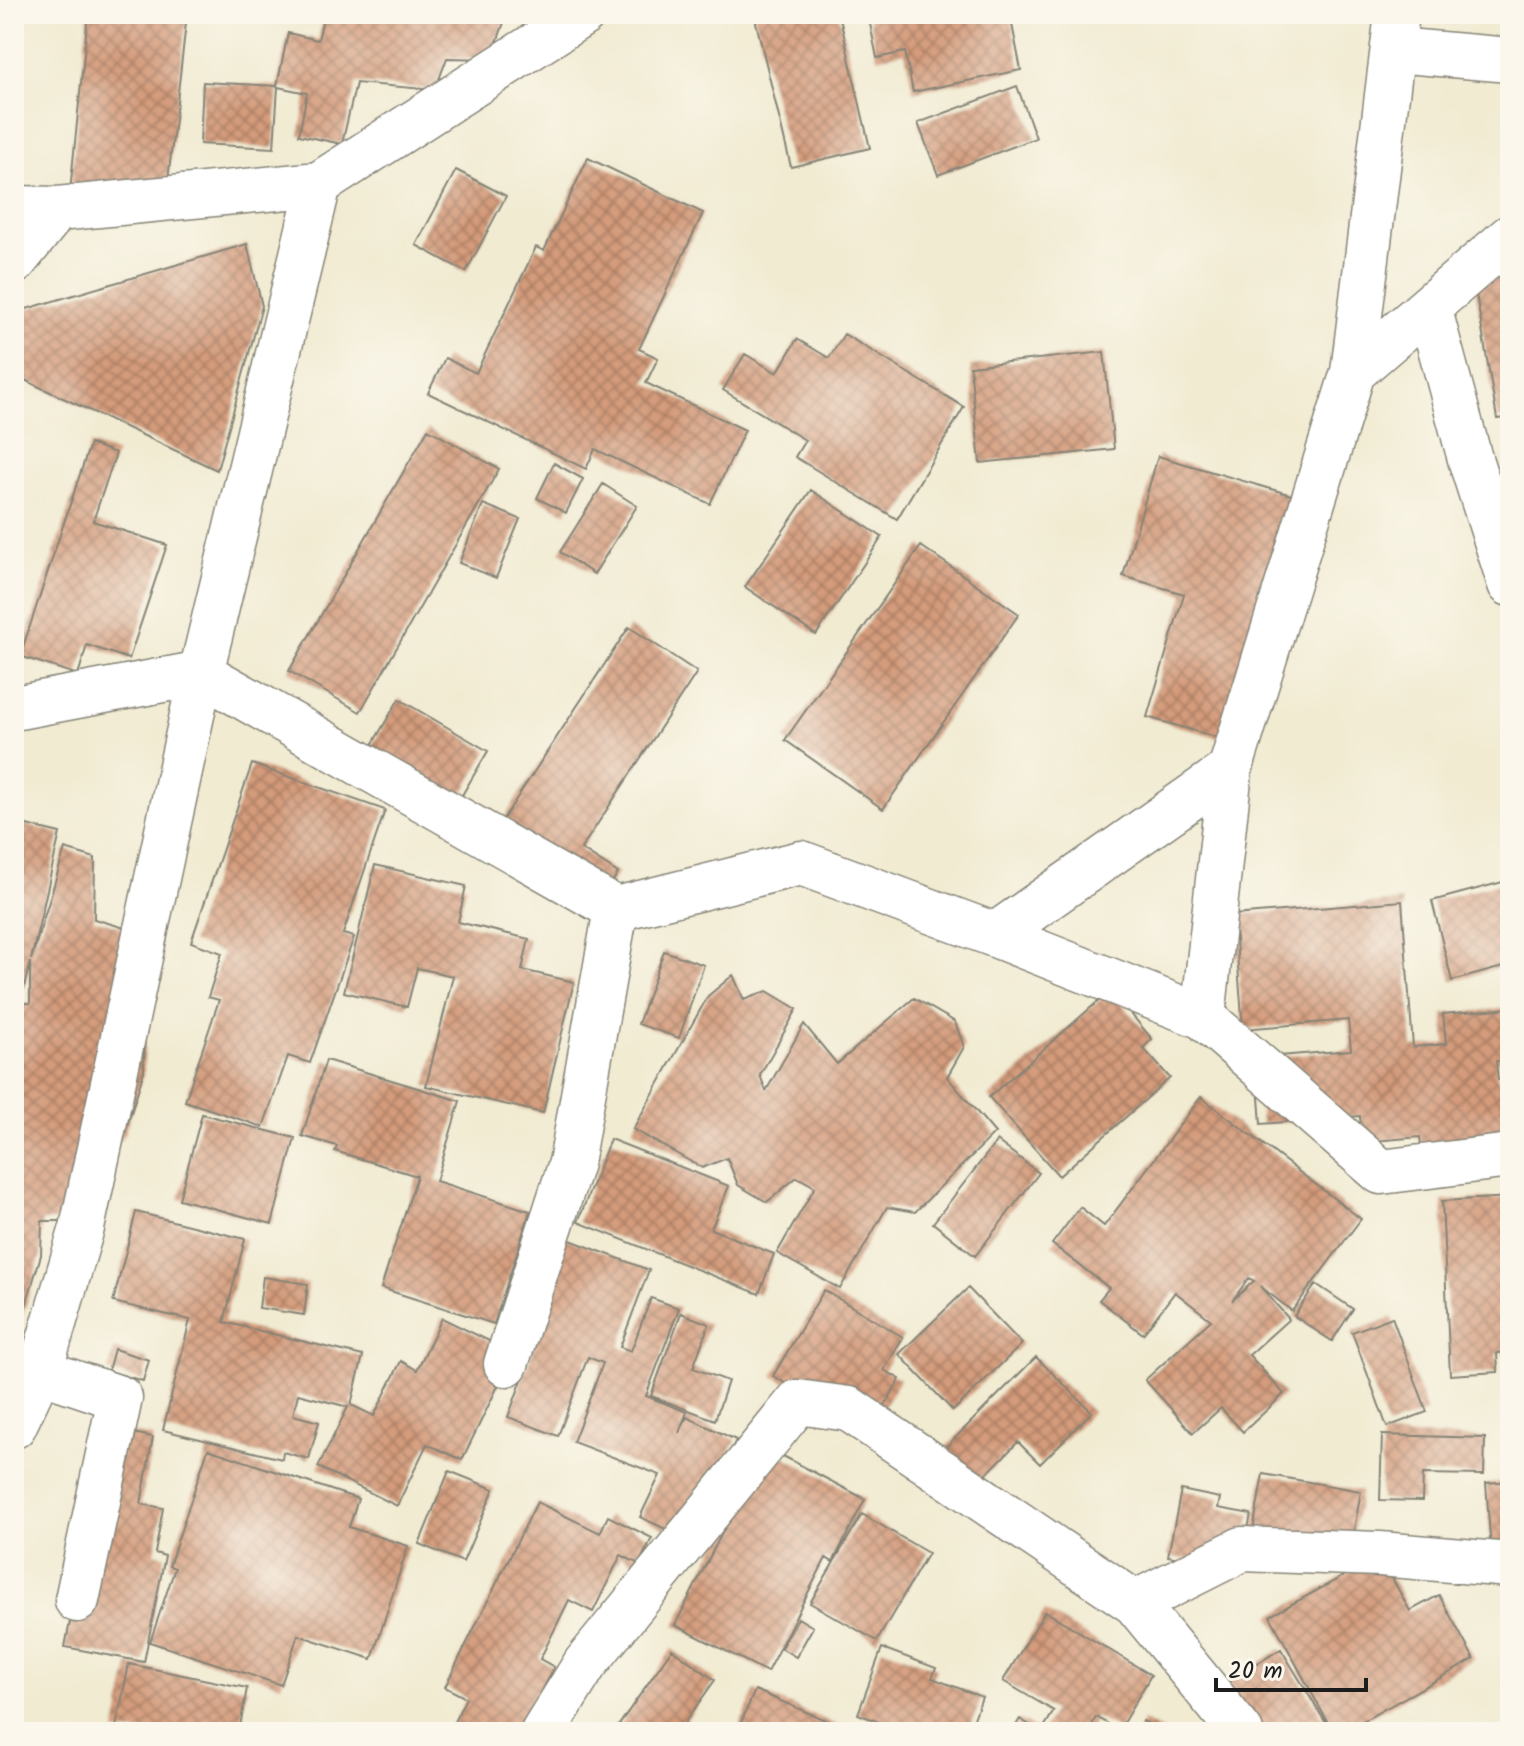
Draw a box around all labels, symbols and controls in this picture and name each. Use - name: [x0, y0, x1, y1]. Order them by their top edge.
- scale bar: [1216, 1642, 1366, 1692]
- text: 20 m: [1228, 1652, 1283, 1691]

